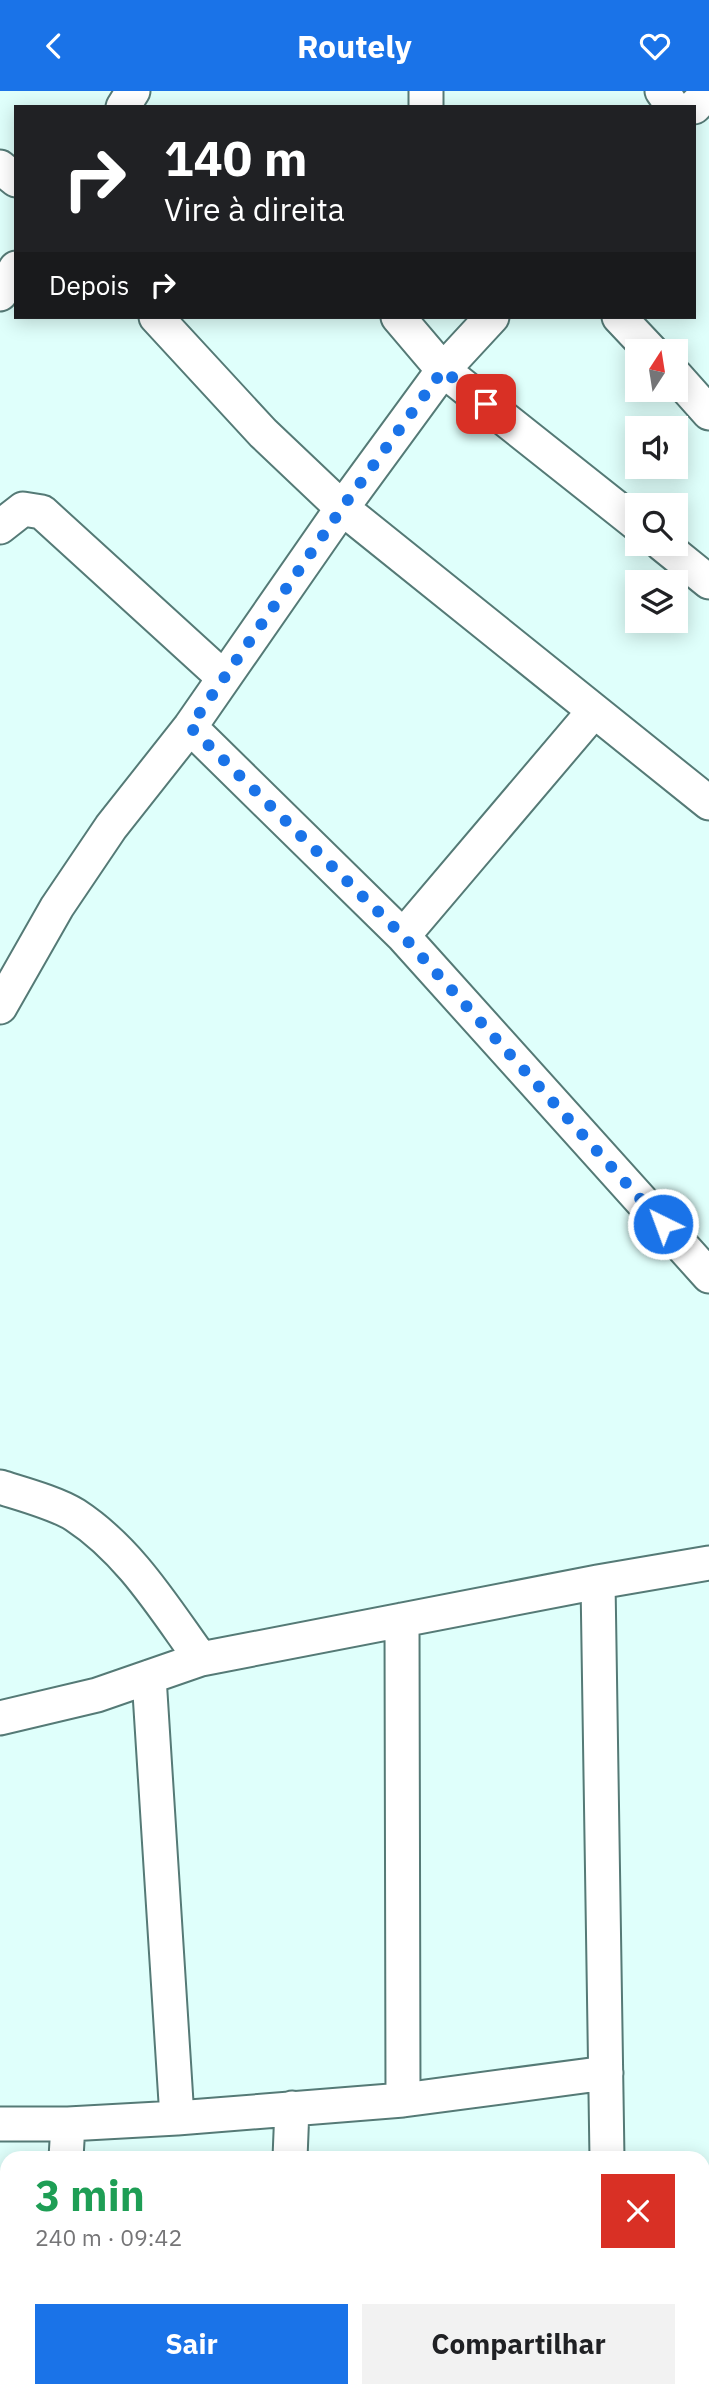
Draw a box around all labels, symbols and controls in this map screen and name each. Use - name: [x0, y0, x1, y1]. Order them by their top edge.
- text: Routely: [297, 25, 412, 67]
- icon: back: [35, 27, 73, 65]
- icon: heart: [636, 27, 674, 65]
- text: 140 m: [164, 126, 308, 189]
- icon: right: [49, 133, 140, 224]
- text: Vire à direita: [164, 188, 345, 230]
- icon: right: [144, 266, 182, 304]
- text: Depois: [49, 268, 130, 302]
- north arrow: [625, 339, 688, 403]
- map controls: [625, 339, 688, 633]
- pin: [456, 374, 516, 434]
- icon: arrive: [467, 385, 505, 423]
- button: sound: [625, 416, 688, 479]
- button: search: [625, 493, 688, 556]
- button: layers: [625, 570, 688, 633]
- position arrow: [626, 1187, 700, 1261]
- text: 3 min: [35, 2168, 145, 2223]
- button: close: [601, 2174, 675, 2248]
- text: 240 m · 09:42: [35, 2222, 182, 2252]
- button: Sair: [35, 2304, 348, 2384]
- button: Compartilhar: [362, 2304, 675, 2384]

